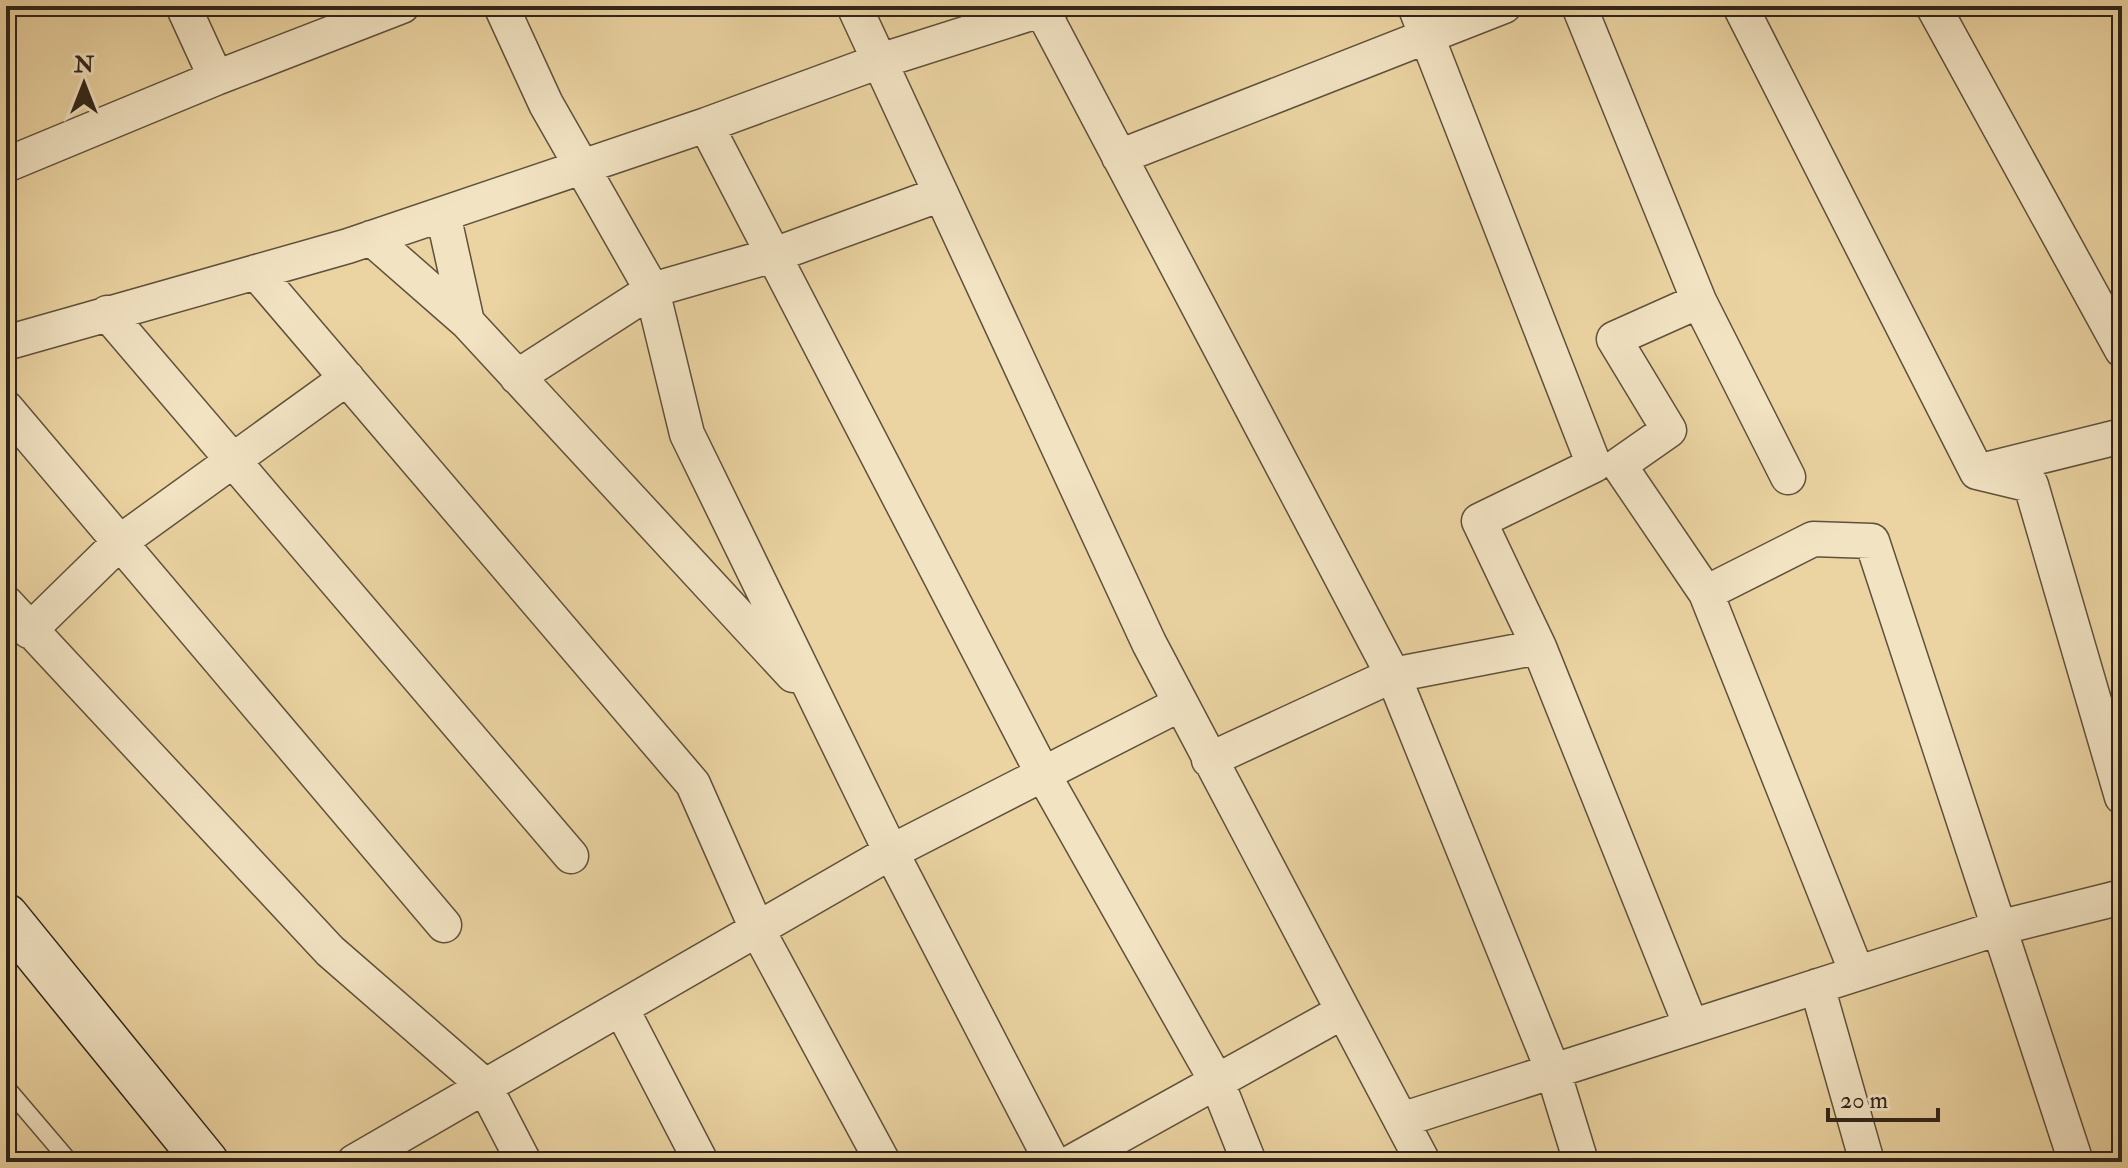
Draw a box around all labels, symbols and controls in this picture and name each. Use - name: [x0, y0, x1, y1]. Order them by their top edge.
- north arrow: [44, 44, 124, 124]
- text: N: [73, 51, 94, 79]
- scale bar: [1828, 1072, 1938, 1122]
- text: 20 m: [1840, 1085, 1889, 1116]

